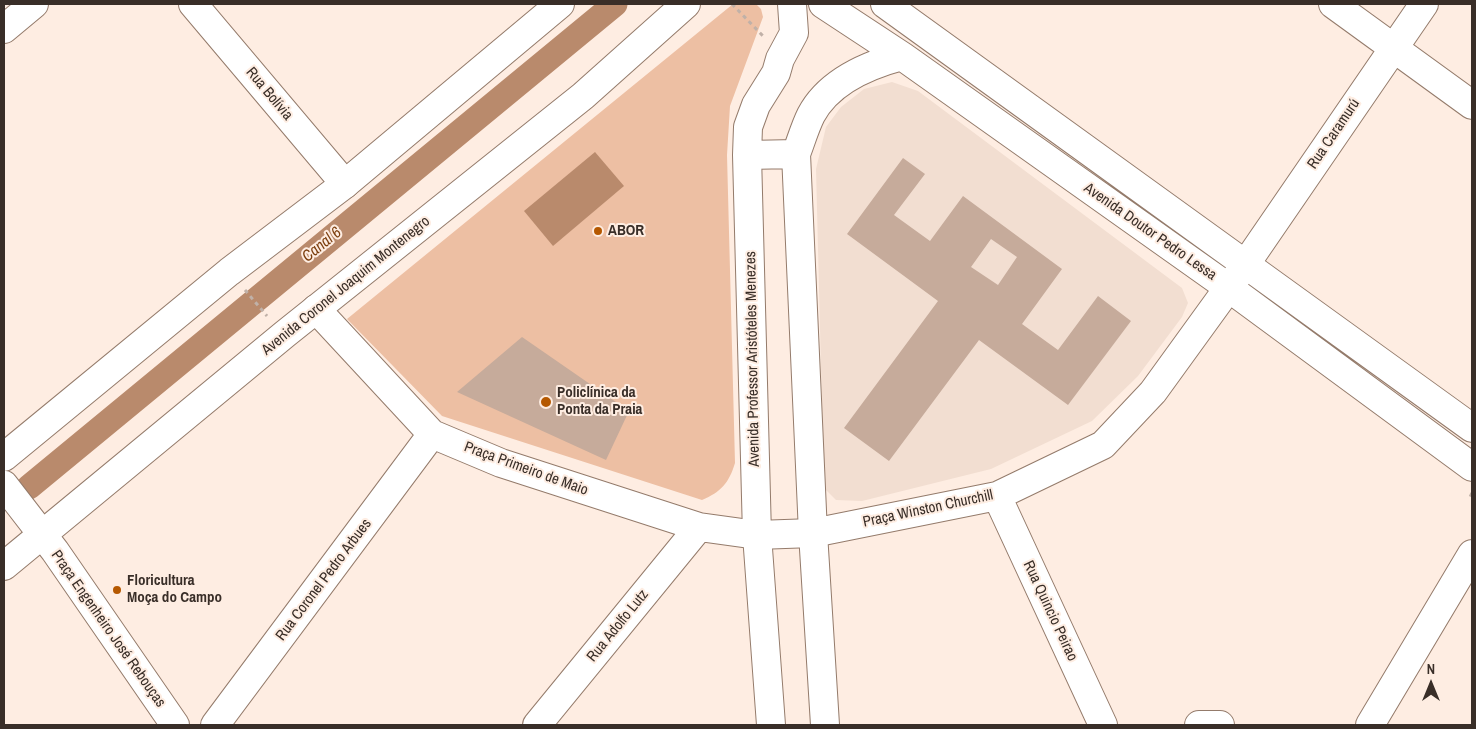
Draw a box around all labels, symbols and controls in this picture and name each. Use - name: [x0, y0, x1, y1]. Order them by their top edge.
- street label: Rua Bolívia: [242, 64, 296, 124]
- street label: Rua Caramurú: [1304, 96, 1364, 172]
- street label: Avenida Doutor Pedro Lessa: [1080, 179, 1220, 285]
- street label: Avenida Coronel Joaquim Montenegro: [258, 213, 434, 359]
- place label: ABOR: [608, 222, 644, 240]
- water label: Canal 6: [298, 223, 346, 267]
- marker: ABOR: [592, 225, 604, 237]
- street label: Avenida Professor Aristóteles Menezes: [742, 251, 764, 467]
- place label: Policlínica da Ponta da Praia: [557, 384, 642, 419]
- marker: Policlínica da Ponta da Praia: [539, 395, 553, 409]
- street label: Praça Primeiro de Maio: [462, 438, 590, 500]
- street label: Praça Winston Churchill: [861, 486, 995, 532]
- street label: Rua Coronel Pedro Arbues: [272, 516, 376, 644]
- street label: Praça Engenheiro José Rebouças: [47, 547, 169, 711]
- street label: Rua Quincio Peirao: [1019, 558, 1081, 664]
- place label: Floricultura Moça do Campo: [127, 572, 222, 607]
- marker: Floricultura Moça do Campo: [111, 584, 123, 596]
- street label: Rua Adolfo Lutz: [583, 586, 653, 666]
- north arrow: [1406, 659, 1456, 709]
- text: N: [1427, 660, 1435, 678]

